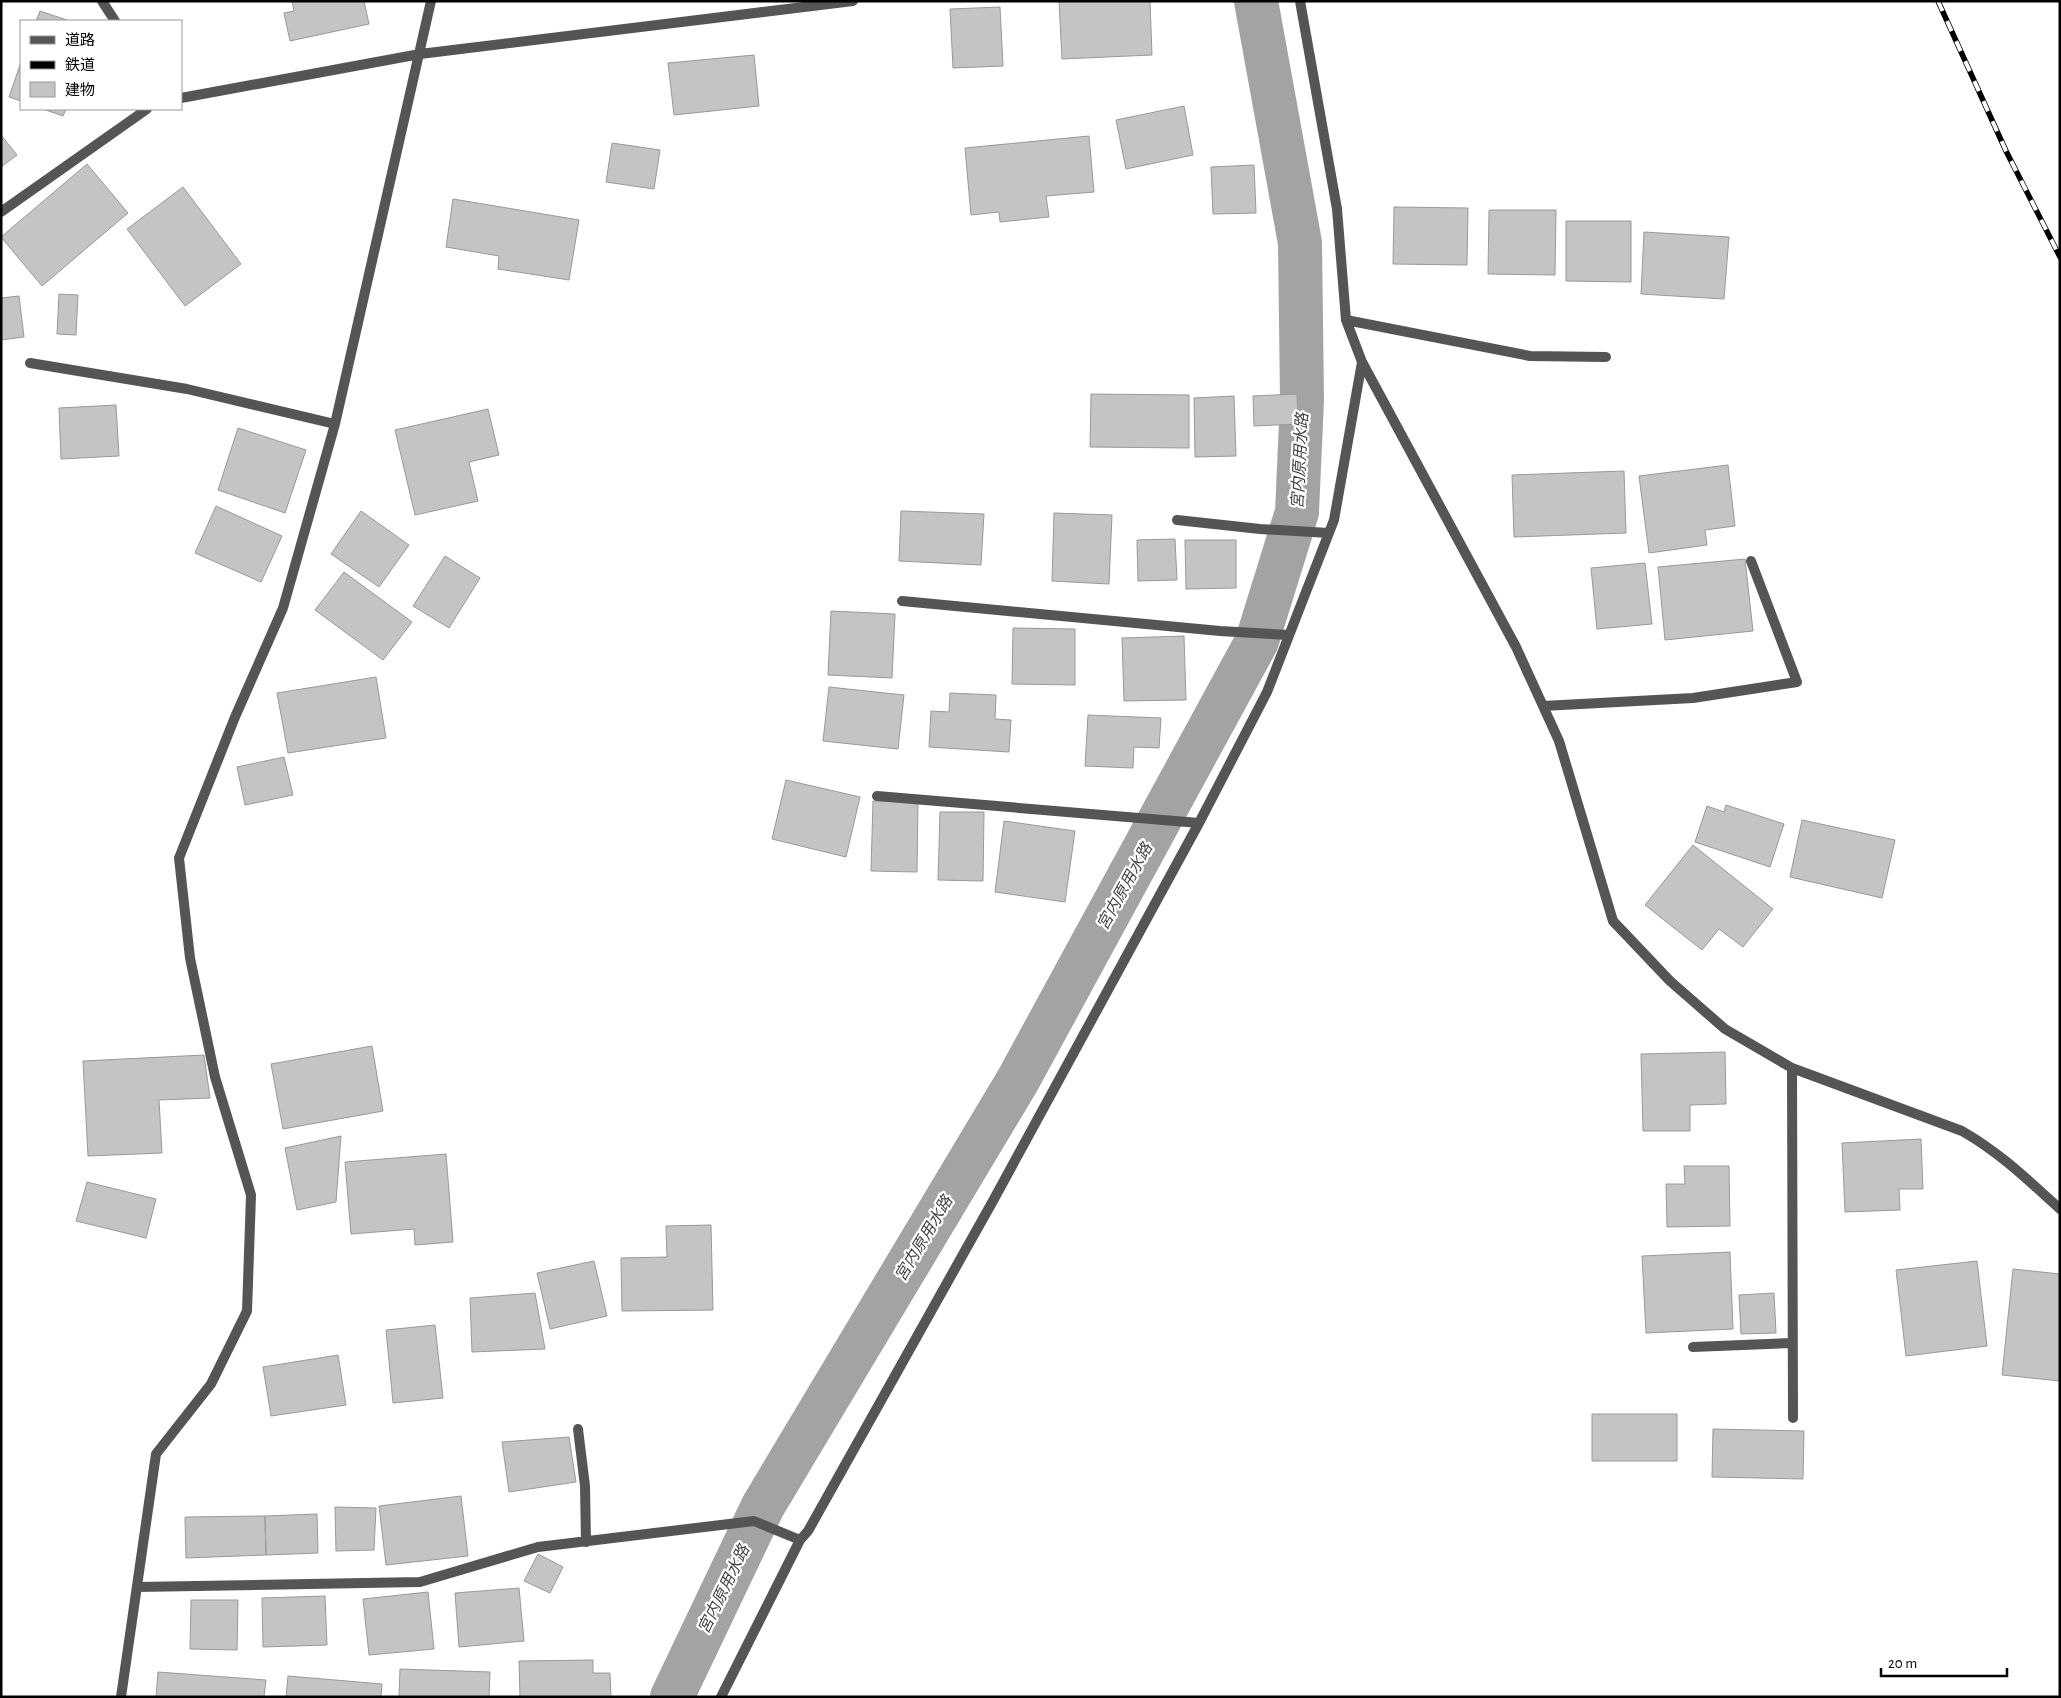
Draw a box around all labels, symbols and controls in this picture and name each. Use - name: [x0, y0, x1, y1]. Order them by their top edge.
- legend: [20, 20, 182, 110]
- text: 道路: [65, 32, 95, 48]
- text: 鉄道: [65, 57, 95, 73]
- text: 建物: [65, 82, 95, 98]
- water label: 宮内原用水路: [1288, 411, 1311, 509]
- water label: 宮内原用水路: [1094, 838, 1156, 932]
- water label: 宮内原用水路: [891, 1191, 956, 1284]
- water label: 宮内原用水路: [695, 1541, 753, 1636]
- scale bar: [1881, 1646, 2007, 1678]
- text: 20 m: [1888, 1656, 1917, 1671]

